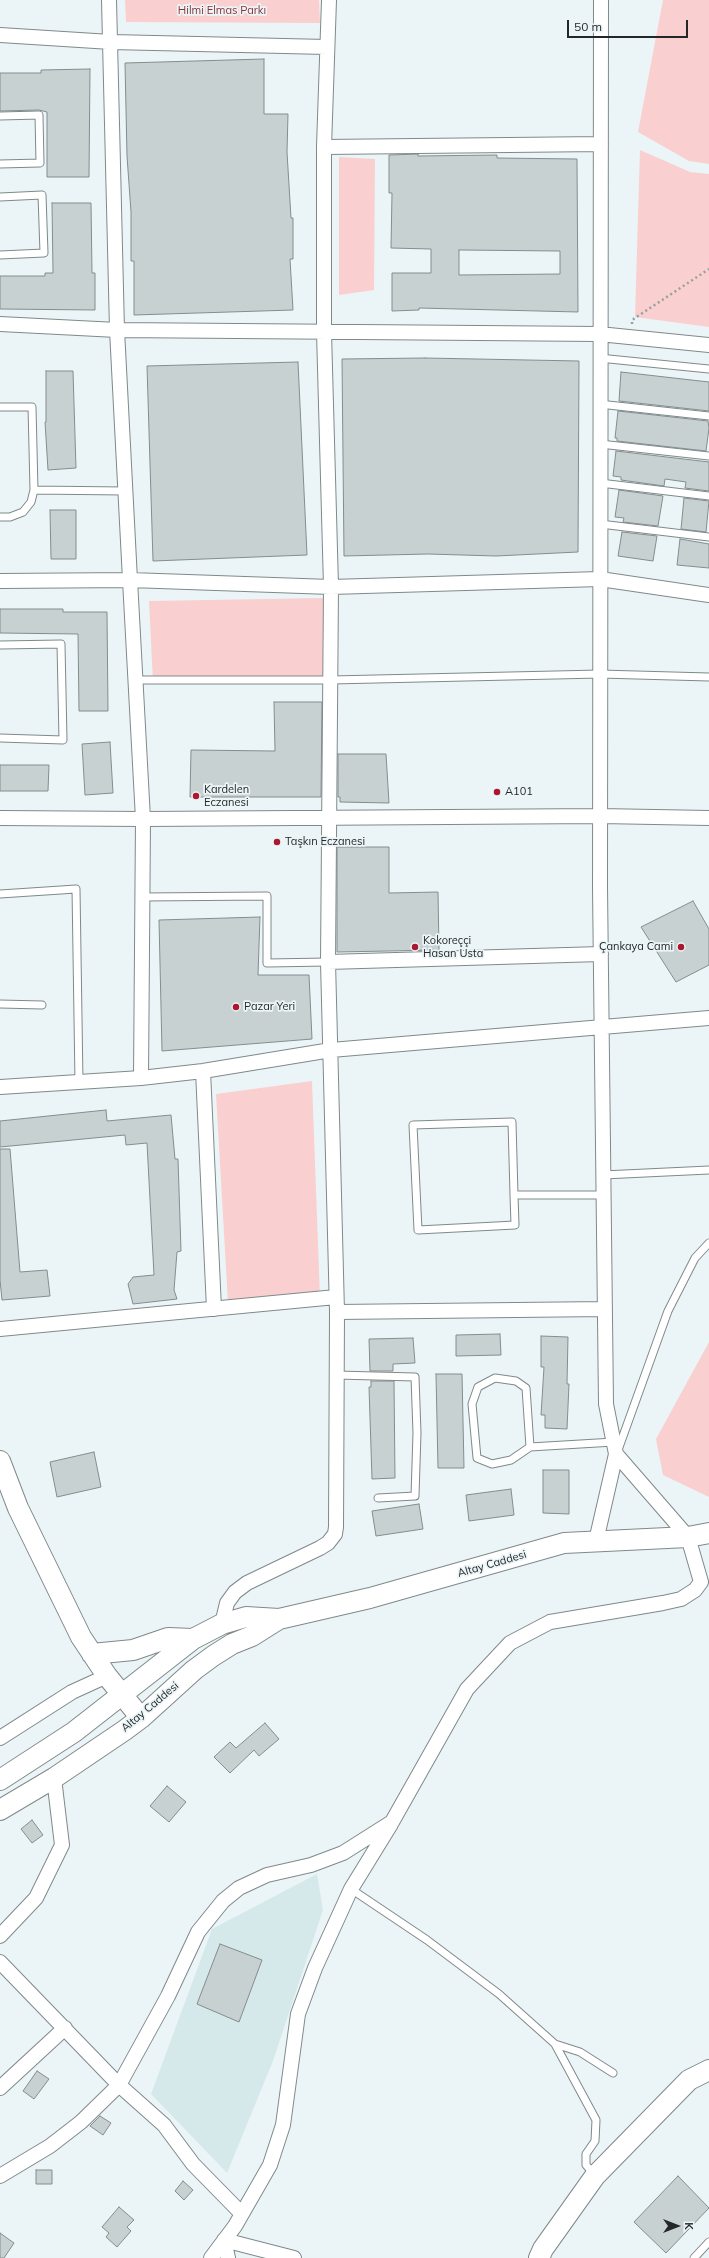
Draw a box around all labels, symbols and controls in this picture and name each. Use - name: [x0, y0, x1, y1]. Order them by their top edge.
- park label: Hilmi Elmas Parkı: [178, 4, 266, 18]
- scale bar: [569, 12, 690, 38]
- text: 50 m: [574, 19, 602, 34]
- place label: Kardelen Eczanesi: [204, 783, 249, 809]
- place label: A101: [505, 785, 533, 799]
- marker: A101: [492, 787, 502, 797]
- marker: Kardelen Eczanesi: [191, 791, 201, 801]
- place label: Taşkın Eczanesi: [285, 835, 365, 849]
- marker: Taşkın Eczanesi: [272, 837, 282, 847]
- place label: Kokoreççi Hasan Usta: [423, 934, 483, 960]
- place label: Çankaya Cami: [599, 940, 673, 954]
- marker: Kokoreççi Hasan Usta: [410, 942, 420, 952]
- marker: Çankaya Cami: [676, 942, 686, 952]
- place label: Pazar Yeri: [244, 1000, 295, 1014]
- marker: Pazar Yeri: [231, 1002, 241, 1012]
- street label: Altay Caddesi: [456, 1548, 528, 1580]
- street label: Altay Caddesi: [119, 1679, 181, 1735]
- north arrow: [657, 2206, 697, 2246]
- text: K: [682, 2222, 696, 2230]

